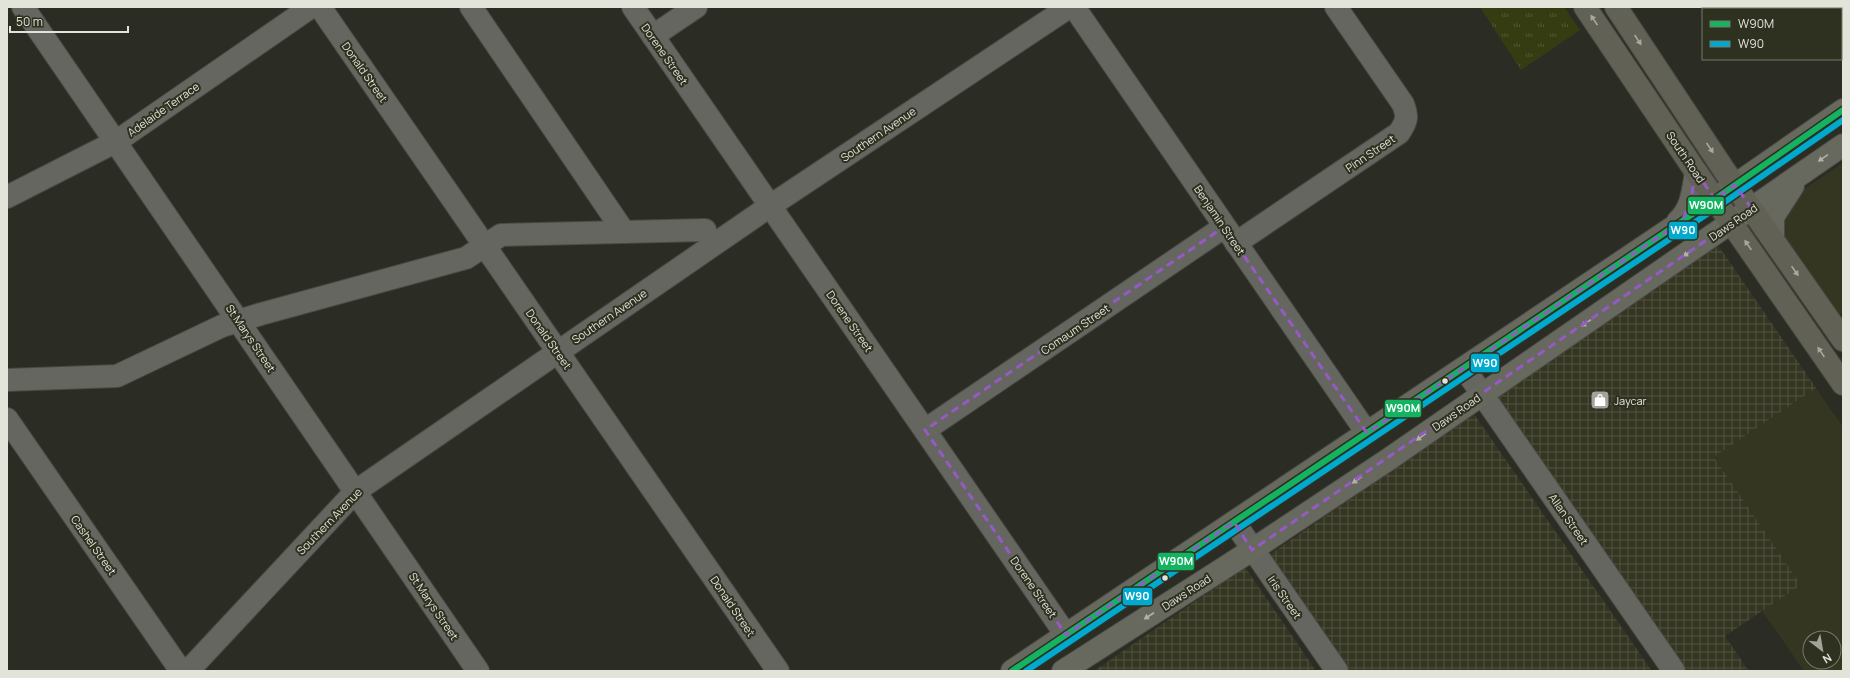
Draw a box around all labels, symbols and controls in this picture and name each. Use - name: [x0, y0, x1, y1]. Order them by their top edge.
- scale bar: [10, 8, 128, 34]
- legend: [1702, 8, 1842, 60]
- text: 50 m: [16, 13, 43, 30]
- one-way arrow: [1590, 15, 1598, 25]
- text: W90M: [1738, 15, 1774, 32]
- street label: Dorene Street: [638, 20, 692, 88]
- one-way arrow: [1634, 34, 1642, 45]
- text: W90: [1738, 35, 1764, 52]
- street label: Donald Street: [339, 39, 391, 105]
- street label: Adelaide Terrace: [124, 78, 202, 139]
- street label: Southern Avenue: [838, 103, 919, 165]
- street label: South Road: [1663, 128, 1709, 186]
- street label: Pinn Street: [1342, 131, 1398, 175]
- one-way arrow: [1706, 142, 1713, 154]
- one-way arrow: [1818, 154, 1829, 162]
- street label: Benjamin Street: [1191, 182, 1249, 258]
- line badge: W90M: [1687, 196, 1725, 215]
- text: W90M: [1689, 197, 1723, 212]
- street label: Daws Road: [1706, 200, 1760, 244]
- line badge: W90: [1668, 221, 1698, 240]
- text: W90: [1671, 222, 1695, 237]
- one-way arrow: [1744, 240, 1752, 250]
- one-way arrow: [1683, 249, 1693, 257]
- one-way arrow: [1791, 266, 1799, 277]
- street label: Southern Avenue: [569, 285, 650, 347]
- street label: Dorene Street: [823, 287, 877, 355]
- street label: Comaum Street: [1038, 300, 1112, 358]
- street label: St Marys Street: [223, 301, 279, 375]
- street label: Donald Street: [523, 306, 575, 372]
- one-way arrow: [1580, 319, 1591, 327]
- one-way arrow: [1817, 347, 1825, 357]
- line badge: W90: [1470, 353, 1500, 373]
- text: W90: [1473, 355, 1497, 370]
- unlabelled marker: [1440, 376, 1450, 386]
- shop icon: Jaycar: [1589, 389, 1611, 411]
- street label: Daws Road: [1429, 390, 1483, 434]
- place label: Jaycar: [1614, 393, 1647, 408]
- line badge: W90M: [1384, 399, 1422, 418]
- text: W90M: [1386, 400, 1420, 415]
- one-way arrow: [1416, 433, 1426, 441]
- one-way arrow: [1351, 477, 1363, 484]
- street label: Southern Avenue: [293, 484, 365, 558]
- street label: Allan Street: [1546, 490, 1592, 548]
- street label: Cashel Street: [68, 512, 120, 578]
- line badge: W90M: [1157, 552, 1195, 571]
- street label: Dorene Street: [1007, 553, 1061, 621]
- text: W90M: [1159, 553, 1193, 568]
- street label: St Marys Street: [406, 569, 462, 643]
- street label: Daws Road: [1159, 571, 1213, 613]
- street label: Iris Street: [1265, 572, 1305, 622]
- street label: Donald Street: [707, 573, 759, 639]
- unlabelled marker: [1160, 573, 1170, 583]
- line badge: W90: [1122, 587, 1153, 606]
- text: W90: [1125, 588, 1149, 603]
- one-way arrow: [1144, 612, 1154, 620]
- north arrow: [1802, 630, 1842, 670]
- text: N: [1820, 651, 1835, 668]

